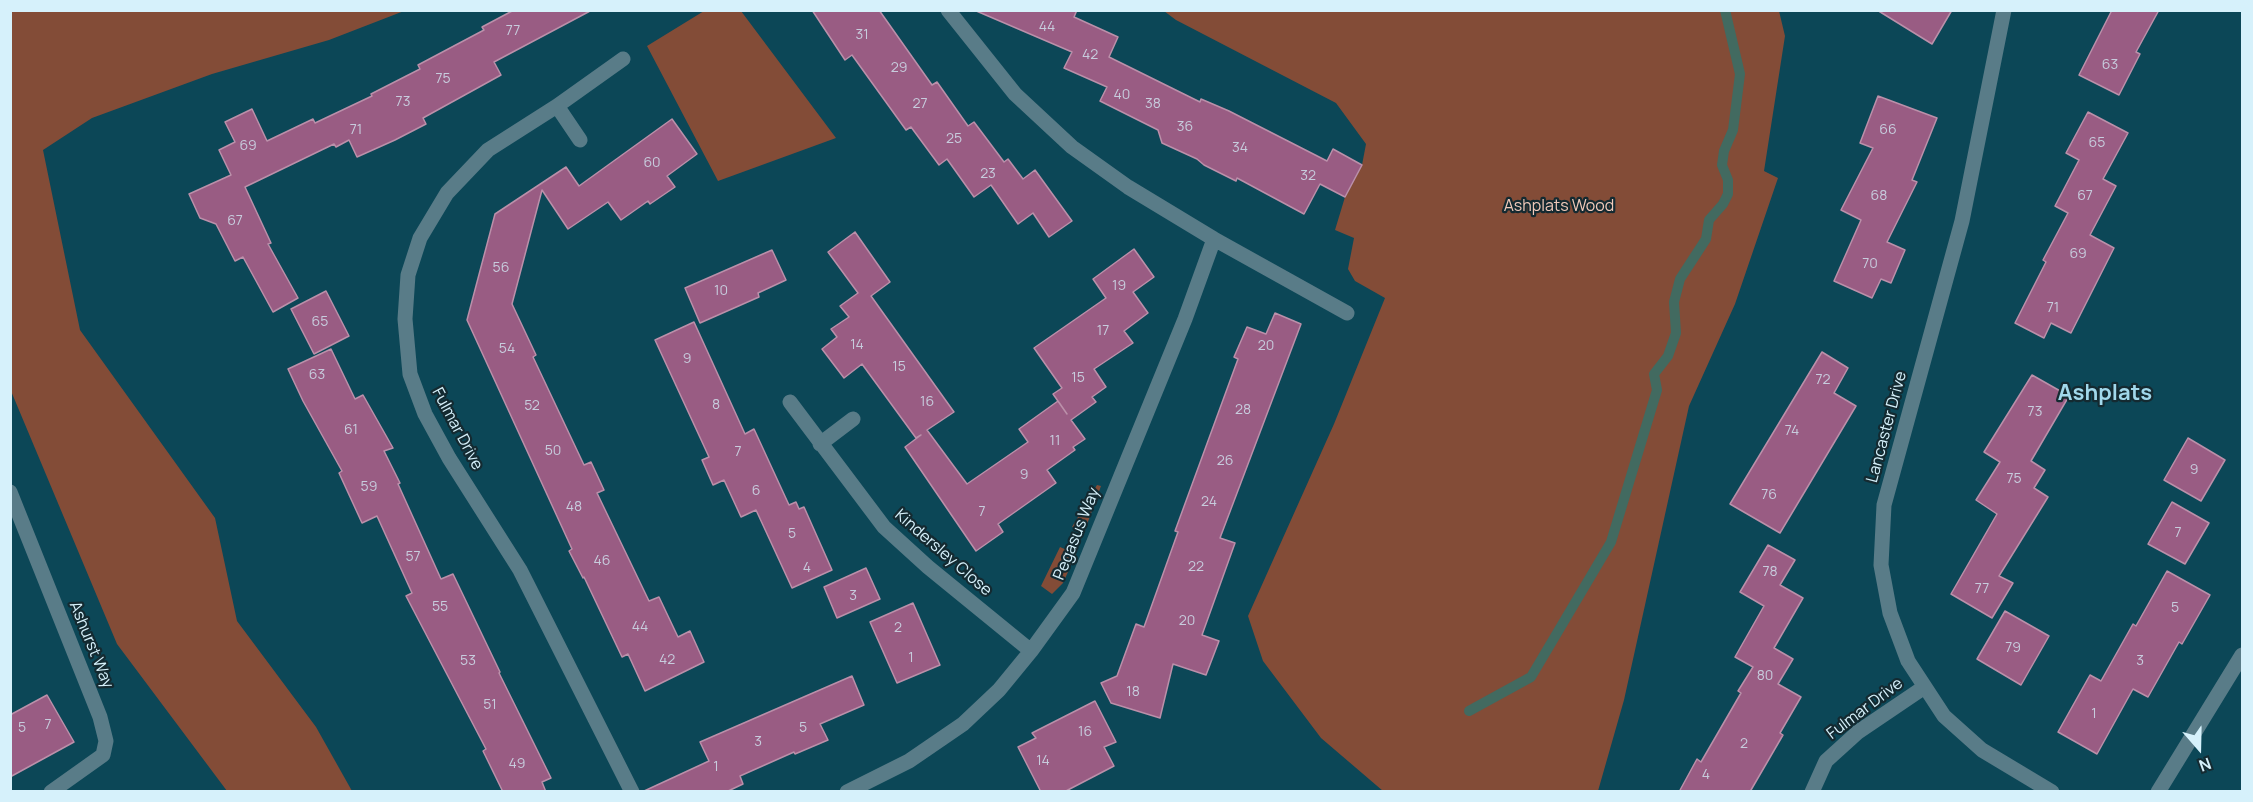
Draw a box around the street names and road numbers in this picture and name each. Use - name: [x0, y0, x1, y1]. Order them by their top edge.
- street label: Lancaster Drive: [1863, 369, 1911, 485]
- street label: Fulmar Drive: [427, 385, 487, 473]
- street label: Pegasus Way: [1050, 485, 1104, 583]
- street label: Kindersley Close: [891, 506, 995, 600]
- street label: Ashurst Way: [65, 599, 117, 691]
- street label: Fulmar Drive: [1823, 674, 1907, 744]

